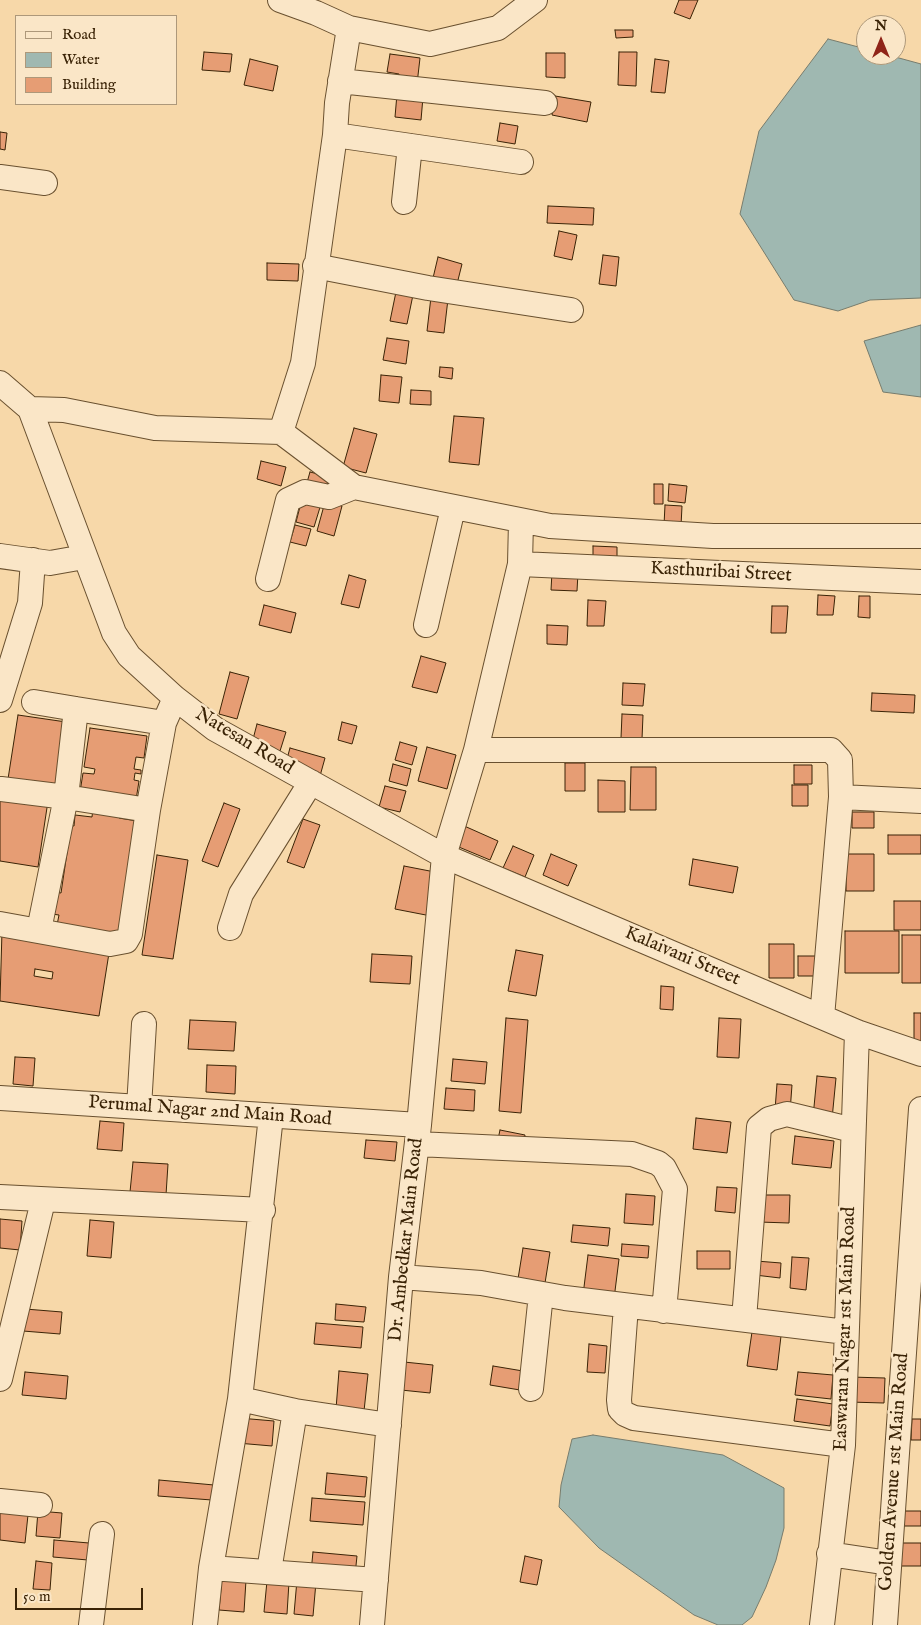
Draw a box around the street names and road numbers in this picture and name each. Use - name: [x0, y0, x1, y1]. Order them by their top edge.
- street label: Kasthuribai Street: [650, 558, 792, 588]
- street label: Natesan Road: [190, 704, 298, 780]
- street label: Kalaivani Street: [621, 922, 743, 992]
- street label: Perumal Nagar 2nd Main Road: [88, 1092, 332, 1132]
- street label: Dr. Ambedkar Main Road: [385, 1137, 429, 1343]
- street label: Easwaran Nagar 1st Main Road: [830, 1206, 862, 1452]
- street label: Golden Avenue 1st Main Road: [875, 1352, 915, 1592]

